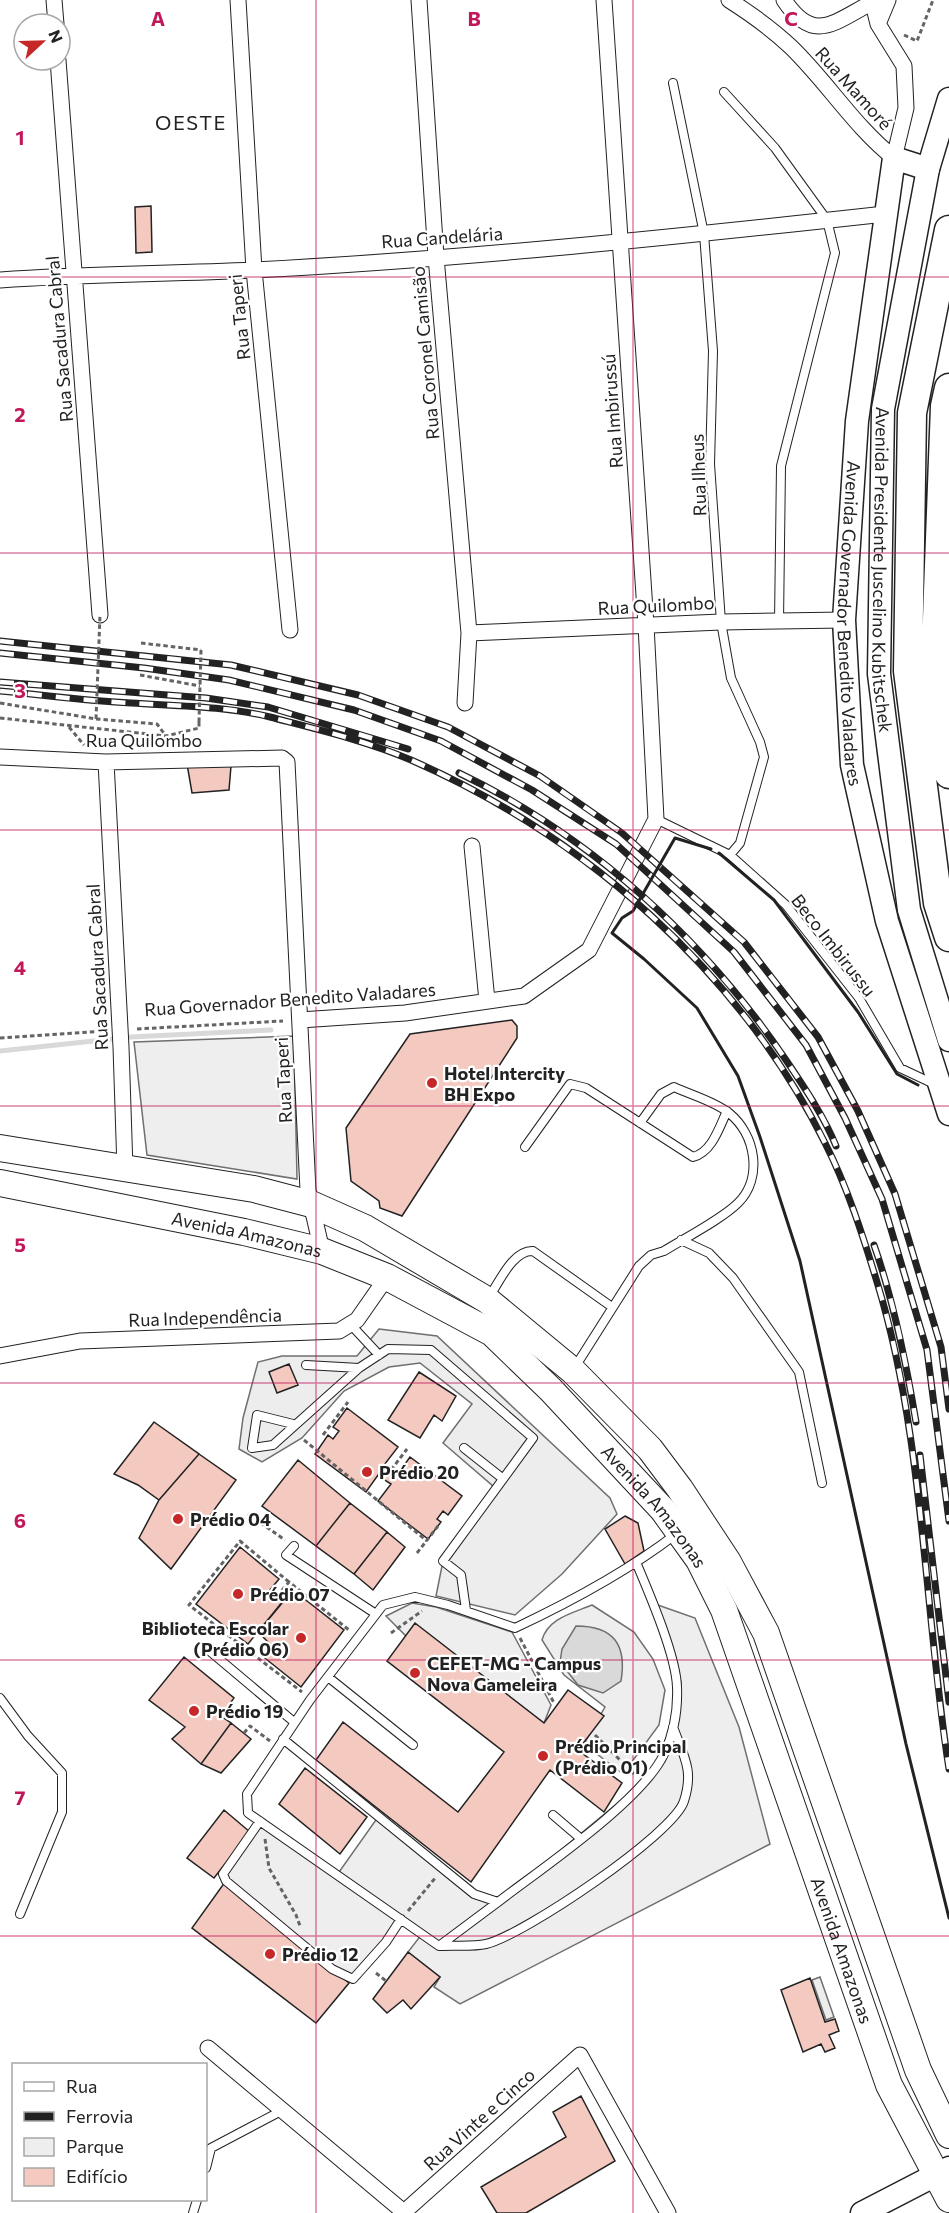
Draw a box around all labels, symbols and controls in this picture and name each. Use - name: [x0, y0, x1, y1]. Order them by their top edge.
- text: A: [151, 6, 165, 30]
- text: B: [467, 6, 481, 30]
- text: C: [784, 6, 798, 30]
- north arrow: [12, 12, 72, 72]
- text: N: [45, 27, 67, 45]
- street label: Rua Mamoré: [811, 42, 897, 134]
- district label: OESTE: [155, 110, 227, 134]
- text: 1: [15, 125, 25, 149]
- street label: Rua Candelária: [380, 222, 504, 252]
- street label: Rua Sacadura Cabral: [41, 255, 77, 423]
- street label: Rua Coronel Camisão: [406, 265, 444, 441]
- street label: Rua Taperi: [224, 273, 254, 361]
- street label: Rua Imbirussú: [597, 353, 627, 469]
- text: 2: [14, 402, 26, 426]
- street label: Avenida Presidente Juscelino Kubitschek: [868, 406, 897, 734]
- street label: Rua Ilheus: [686, 433, 710, 517]
- street label: Avenida Governador Benedito Valadares: [833, 460, 867, 788]
- street label: Rua Quilombo: [597, 591, 715, 619]
- text: 3: [14, 678, 26, 702]
- street label: Rua Quilombo: [86, 729, 202, 751]
- street label: Rua Sacadura Cabral: [82, 883, 112, 1051]
- street label: Beco Imbirussu: [787, 889, 881, 1001]
- text: 4: [14, 955, 26, 979]
- street label: Rua Governador Benedito Valadares: [143, 978, 437, 1020]
- street label: Rua Taperi: [270, 1036, 296, 1124]
- place label: Hotel Intercity BH Expo: [444, 1062, 565, 1105]
- marker: Hotel Intercity BH Expo: [425, 1076, 439, 1090]
- street label: Avenida Amazonas: [170, 1207, 324, 1262]
- text: 5: [14, 1232, 26, 1256]
- street label: Rua Independência: [128, 1303, 282, 1331]
- street label: Avenida Amazonas: [597, 1440, 712, 1571]
- place label: Prédio 20: [379, 1461, 459, 1483]
- marker: Prédio 20: [360, 1465, 374, 1479]
- text: 6: [14, 1508, 26, 1532]
- place label: Prédio 04: [190, 1508, 271, 1530]
- marker: Prédio 04: [171, 1512, 185, 1526]
- place label: Prédio 07: [250, 1583, 330, 1605]
- marker: Prédio 07: [231, 1587, 245, 1601]
- place label: Biblioteca Escolar (Prédio 06): [142, 1617, 290, 1660]
- marker: Biblioteca Escolar (Prédio 06): [294, 1631, 308, 1645]
- place label: CEFET-MG - Campus Nova Gameleira: [427, 1652, 601, 1695]
- marker: CEFET-MG - Campus Nova Gameleira: [408, 1666, 422, 1680]
- place label: Prédio 19: [206, 1700, 283, 1722]
- marker: Prédio 19: [187, 1704, 201, 1718]
- place label: Prédio Principal (Prédio 01): [555, 1735, 686, 1778]
- marker: Prédio Principal (Prédio 01): [536, 1749, 550, 1763]
- text: 7: [15, 1785, 26, 1809]
- street label: Avenida Amazonas: [807, 1874, 878, 2026]
- place label: Prédio 12: [282, 1943, 358, 1965]
- marker: Prédio 12: [263, 1947, 277, 1961]
- legend: [12, 2063, 207, 2201]
- street label: Rua Vinte e Cinco: [419, 2063, 539, 2175]
- text: Rua: [66, 2075, 97, 2097]
- text: Ferrovia: [66, 2105, 133, 2127]
- text: Parque: [66, 2135, 124, 2157]
- text: Edifício: [66, 2165, 128, 2187]

